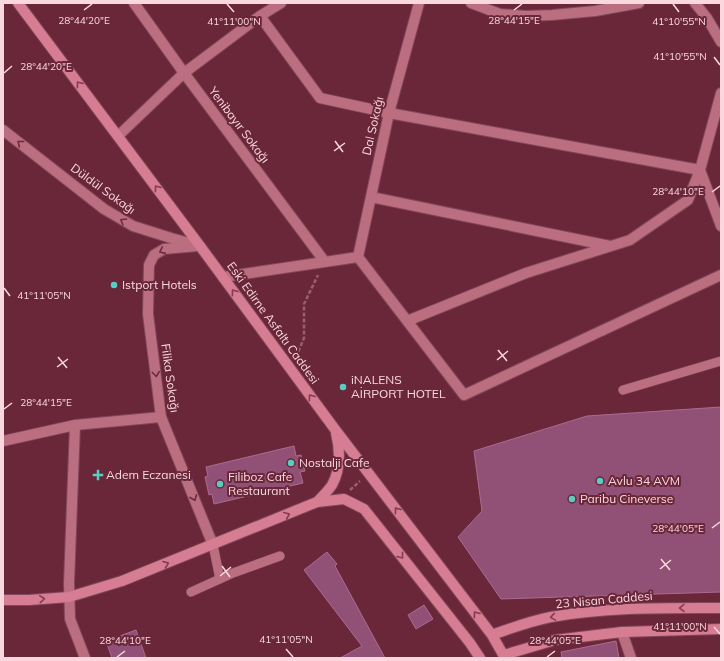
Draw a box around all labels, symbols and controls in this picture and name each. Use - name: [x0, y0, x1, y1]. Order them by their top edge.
- text: 28°44'20"E: [58, 14, 110, 27]
- text: 28°44'15"E: [488, 14, 540, 27]
- text: 41°11'00"N: [207, 15, 261, 28]
- text: 41°10'55"N: [652, 15, 706, 28]
- text: 41°10'55"N: [653, 50, 707, 63]
- text: 28°44'20"E: [20, 60, 72, 73]
- one-way arrow: [77, 81, 84, 88]
- street label: Yenibayır Sokağı: [205, 83, 273, 166]
- street label: Dal Sokağı: [358, 95, 387, 157]
- one-way arrow: [17, 140, 24, 147]
- street label: Düldül Sokağı: [68, 160, 139, 217]
- one-way arrow: [155, 185, 162, 192]
- text: 28°44'10"E: [652, 185, 704, 198]
- one-way arrow: [120, 218, 127, 225]
- one-way arrow: [159, 247, 166, 255]
- street label: Eski Edirne Asfaltı Caddesi: [224, 259, 323, 387]
- place label: Istport Hotels: [122, 277, 197, 292]
- marker: Istport Hotels: [109, 280, 119, 290]
- text: 41°11'05"N: [17, 289, 71, 302]
- one-way arrow: [232, 289, 239, 296]
- street label: Filika Sokağı: [158, 342, 183, 413]
- one-way arrow: [151, 371, 160, 377]
- place label: iNALENS AİRPORT HOTEL: [351, 372, 446, 401]
- marker: iNALENS AİRPORT HOTEL: [338, 382, 348, 392]
- one-way arrow: [308, 394, 316, 401]
- text: 28°44'15"E: [20, 396, 72, 409]
- place label: Nostalji Cafe: [299, 455, 369, 470]
- marker: Nostalji Cafe: [286, 458, 296, 468]
- place label: Adem Eczanesi: [106, 467, 191, 482]
- place label: Filiboz Cafe Restaurant: [228, 469, 292, 498]
- marker: Adem Eczanesi: [93, 470, 103, 480]
- place label: Avlu 34 AVM: [608, 473, 680, 488]
- marker: Avlu 34 AVM: [595, 476, 605, 486]
- marker: Filiboz Cafe Restaurant: [215, 479, 225, 489]
- place label: Paribu Cineverse: [580, 491, 673, 506]
- one-way arrow: [189, 494, 197, 501]
- marker: Paribu Cineverse: [567, 494, 577, 504]
- one-way arrow: [395, 508, 402, 515]
- one-way arrow: [282, 512, 290, 520]
- text: 28°44'05"E: [652, 522, 704, 535]
- one-way arrow: [397, 551, 404, 558]
- one-way arrow: [163, 560, 170, 568]
- street label: 23 Nisan Caddesi: [555, 588, 653, 611]
- one-way arrow: [39, 595, 45, 604]
- one-way arrow: [679, 604, 685, 612]
- one-way arrow: [474, 611, 481, 618]
- one-way arrow: [549, 613, 556, 621]
- text: 41°11'00"N: [653, 620, 707, 633]
- text: 41°11'05"N: [259, 633, 313, 646]
- text: 28°44'10"E: [99, 634, 151, 647]
- text: 28°44'05"E: [529, 634, 581, 647]

